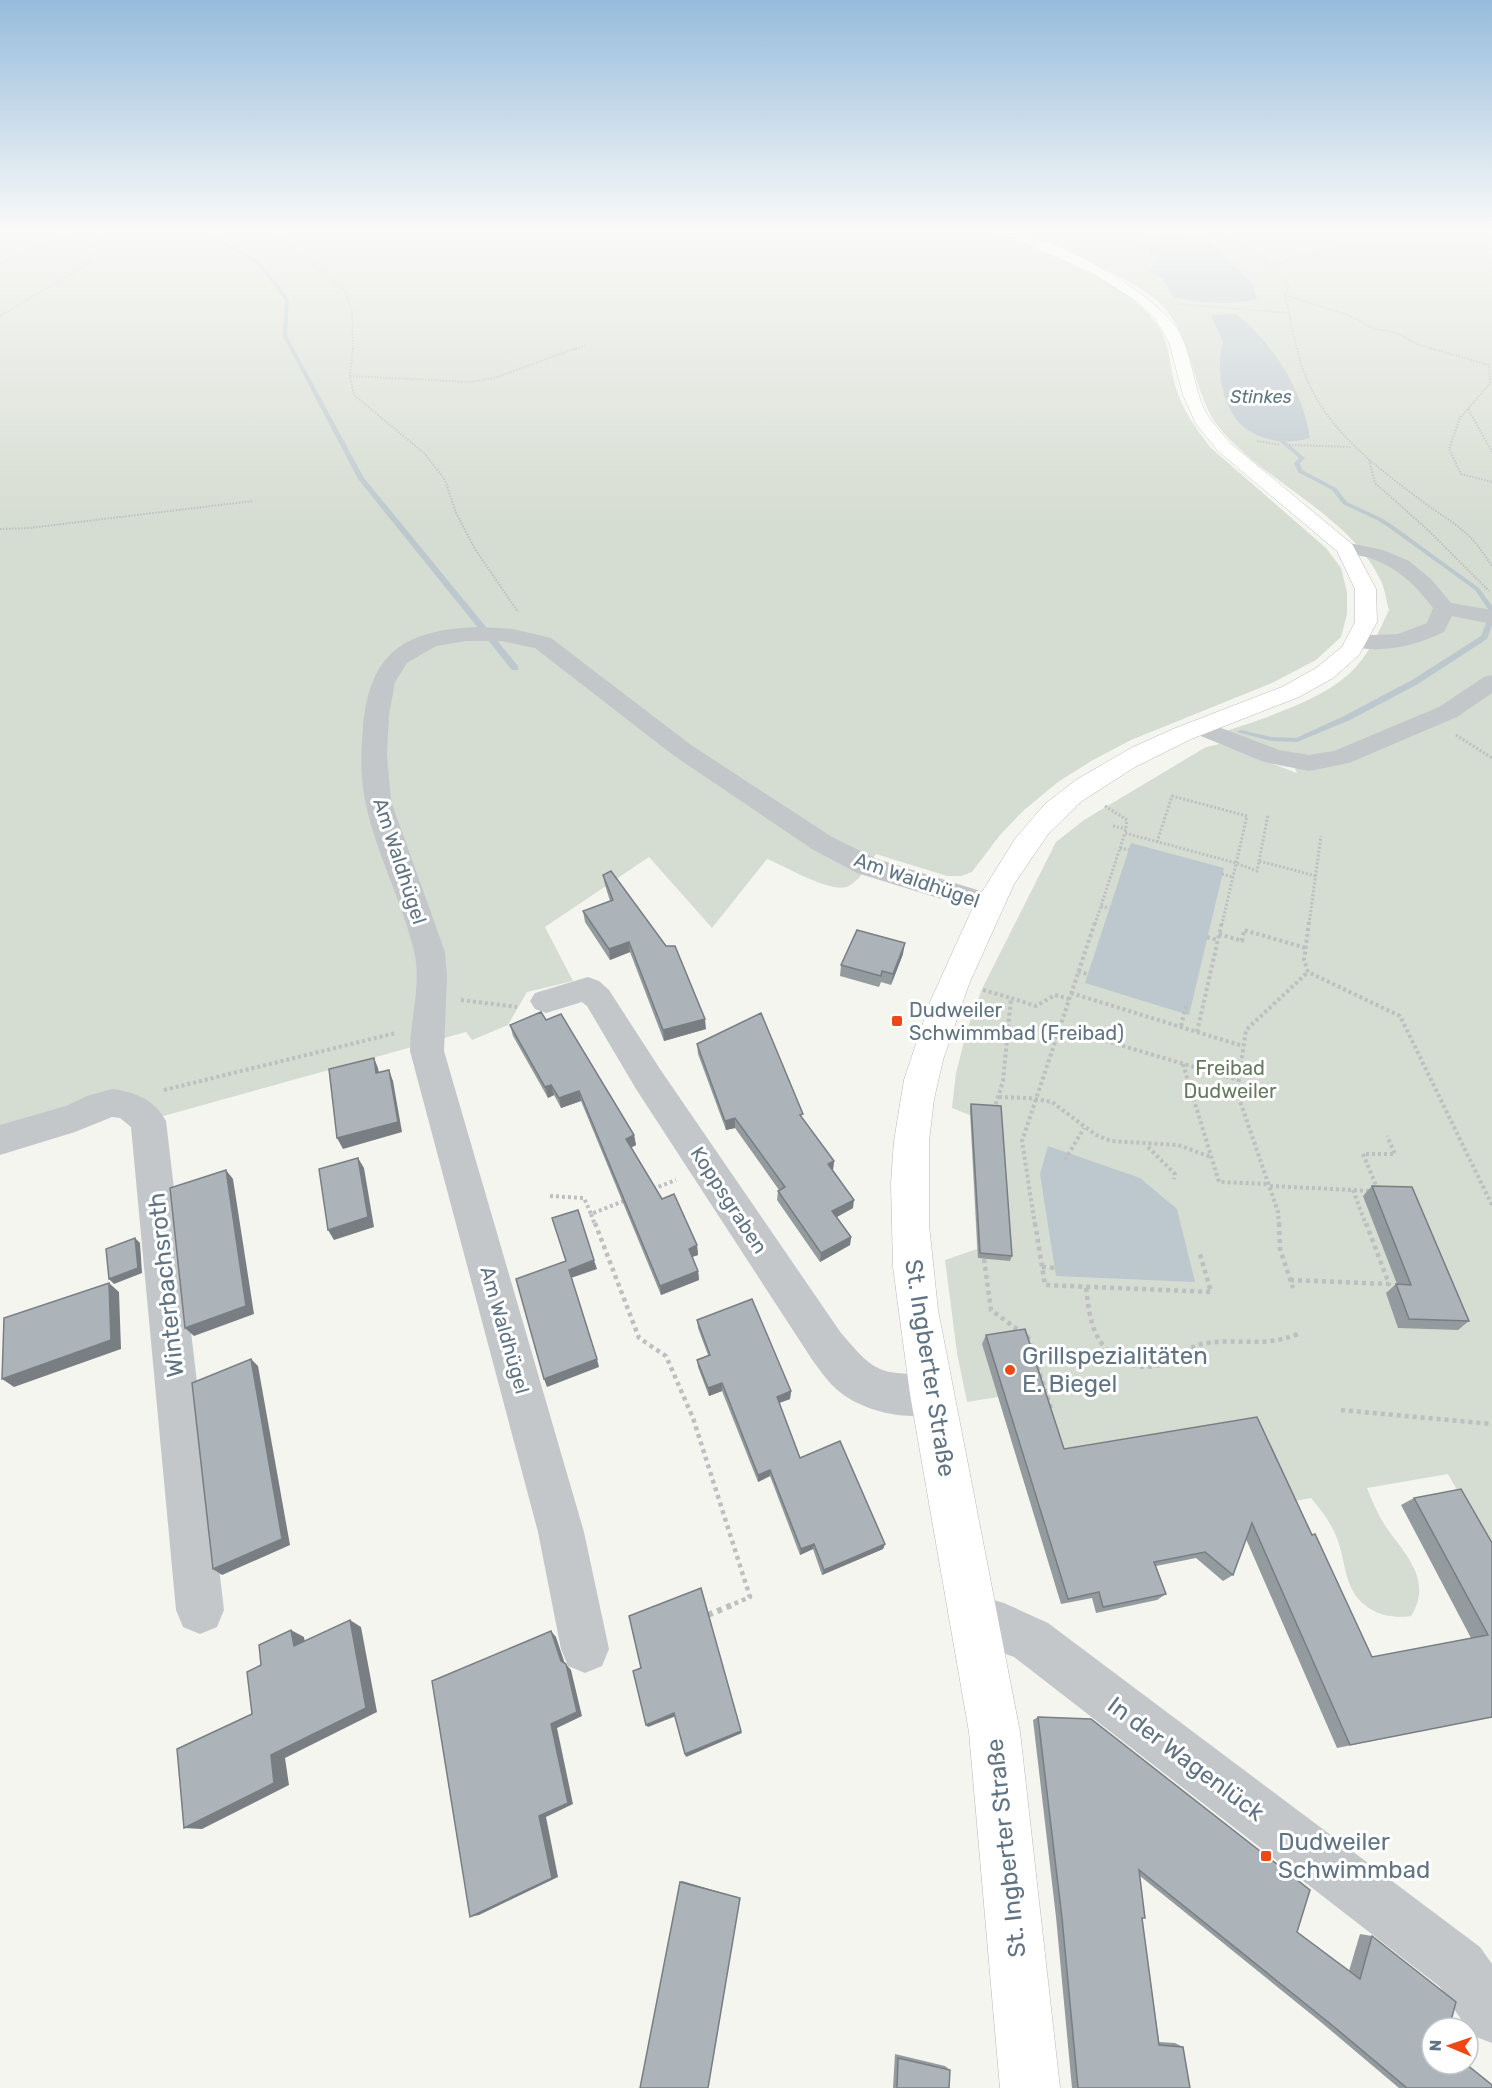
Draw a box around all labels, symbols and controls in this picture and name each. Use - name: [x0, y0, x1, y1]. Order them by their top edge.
- water label: Stinkes: [1230, 386, 1292, 408]
- street label: Am Waldhügel: [368, 795, 432, 927]
- street label: Am Waldhügel: [851, 847, 983, 913]
- place label: Dudweiler Schwimmbad (Freibad): [909, 998, 1124, 1045]
- marker: Dudweiler Schwimmbad (Freibad): [890, 1014, 904, 1028]
- park label: Freibad Dudweiler: [1183, 1056, 1277, 1103]
- street label: Koppsgraben: [686, 1142, 772, 1258]
- street label: Winterbachsroth: [142, 1191, 190, 1379]
- street label: St. Ingberter Straße: [899, 1257, 961, 1479]
- street label: Am Waldhügel: [475, 1264, 535, 1396]
- place label: Grillspezialitäten E. Biegel: [1022, 1342, 1208, 1398]
- marker: Grillspezialitäten E. Biegel: [1003, 1363, 1017, 1377]
- street label: In der Wagenlück: [1102, 1691, 1270, 1827]
- street label: St. Ingberter Straße: [981, 1737, 1031, 1959]
- place label: Dudweiler Schwimmbad: [1278, 1828, 1430, 1884]
- marker: Dudweiler Schwimmbad: [1259, 1849, 1273, 1863]
- north arrow: [1420, 2016, 1480, 2076]
- text: N: [1426, 2039, 1445, 2052]

